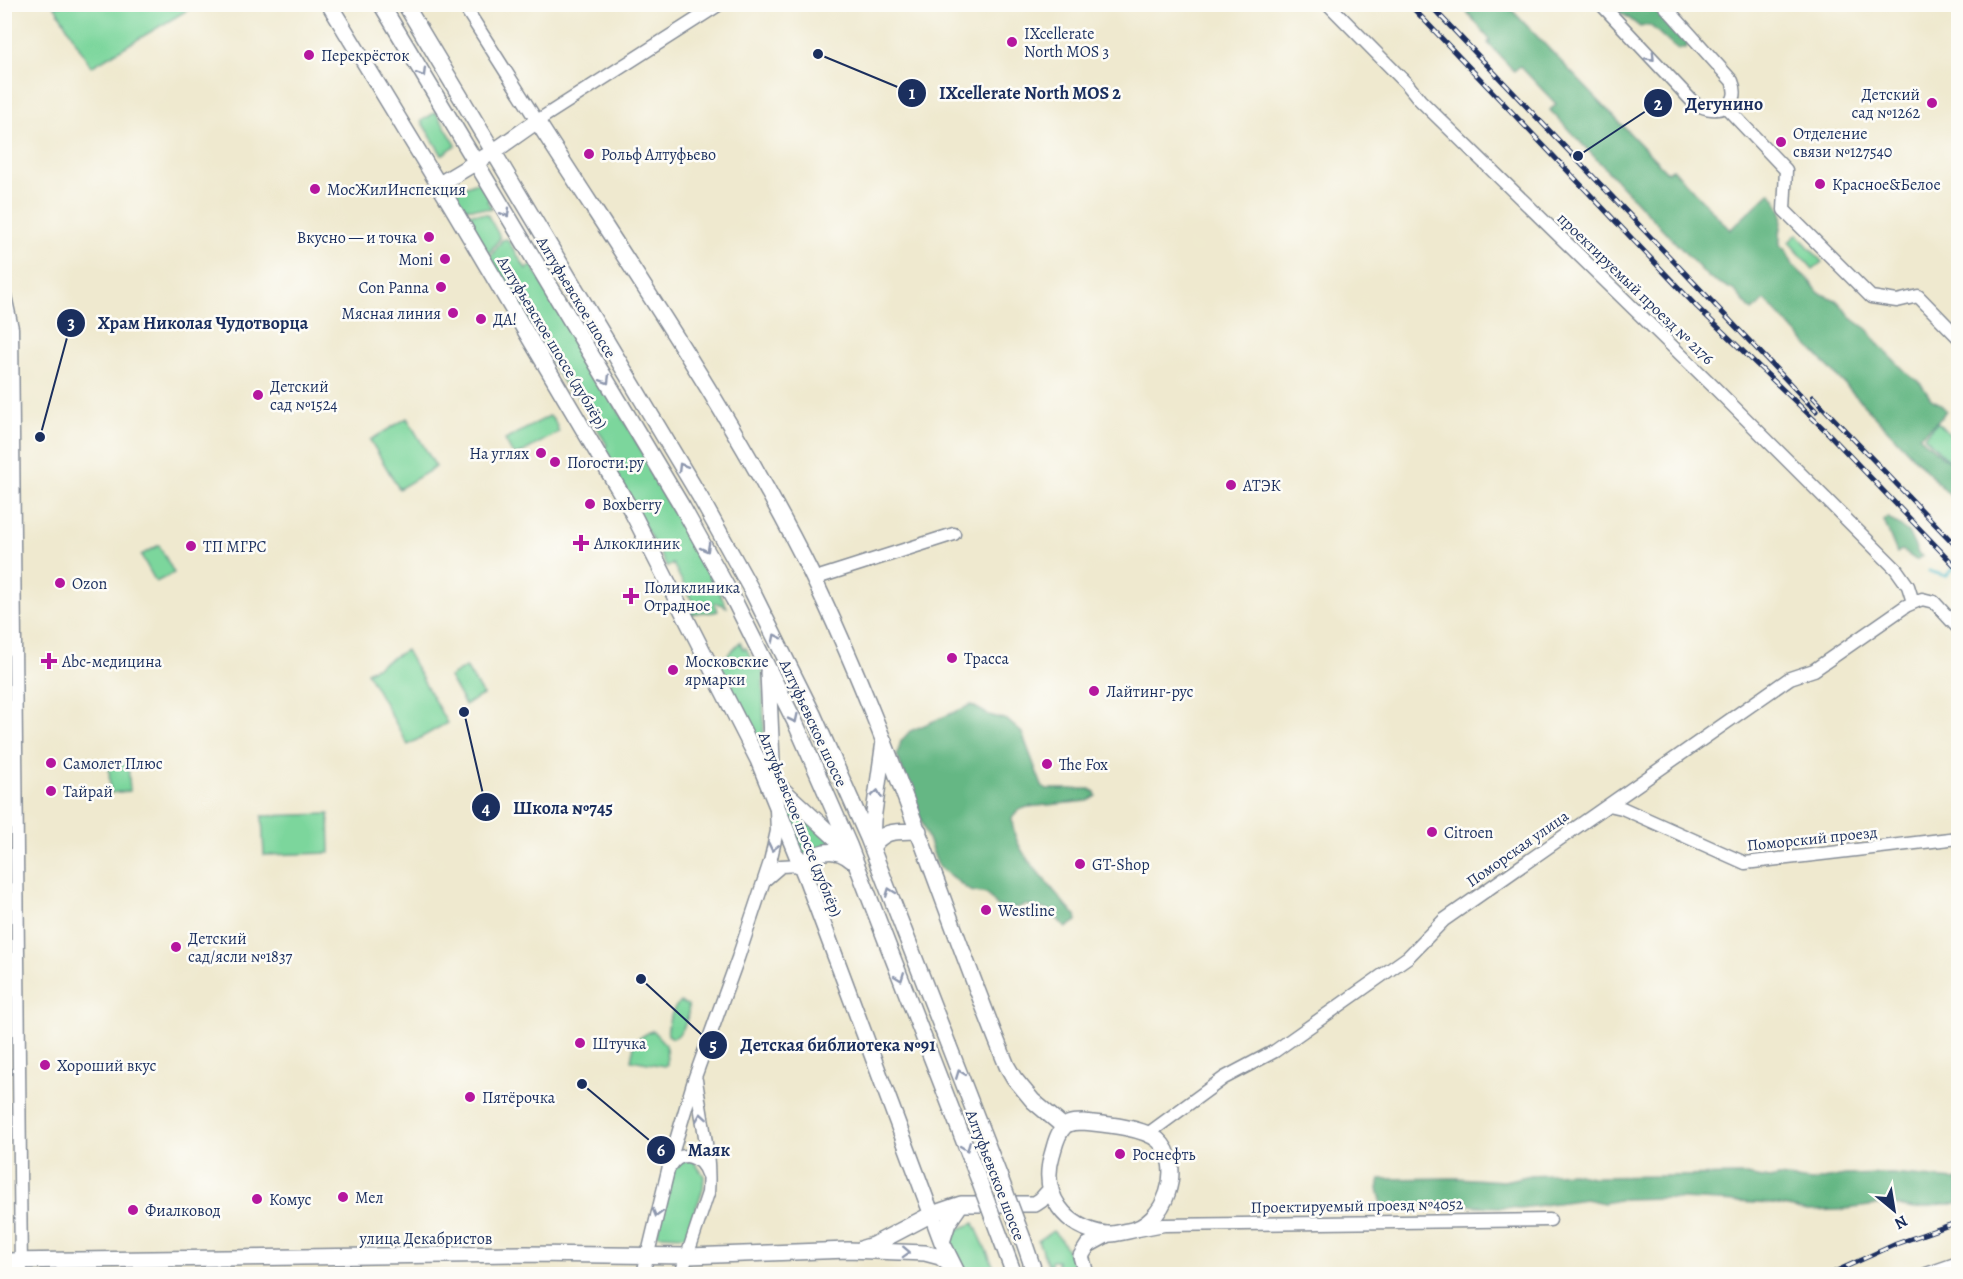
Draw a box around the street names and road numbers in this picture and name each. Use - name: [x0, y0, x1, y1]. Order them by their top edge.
- street label: проектируемый проезд № 2176: [1552, 208, 1719, 370]
- street label: Алтуфьевское шоссе: [531, 232, 621, 362]
- street label: Алтуфьевское шоссе (дублёр): [491, 251, 612, 433]
- street label: Алтуфьевское шоссе: [773, 655, 852, 791]
- street label: Алтуфьевское шоссе (дублёр): [753, 728, 847, 920]
- street label: Поморская улица: [1462, 805, 1574, 892]
- street label: Поморский проезд: [1746, 821, 1879, 857]
- street label: Алтуфьевское шоссе: [960, 1106, 1030, 1244]
- street label: Проектируемый проезд №4052: [1251, 1193, 1464, 1219]
- street label: улица Декабристов: [359, 1228, 492, 1250]

